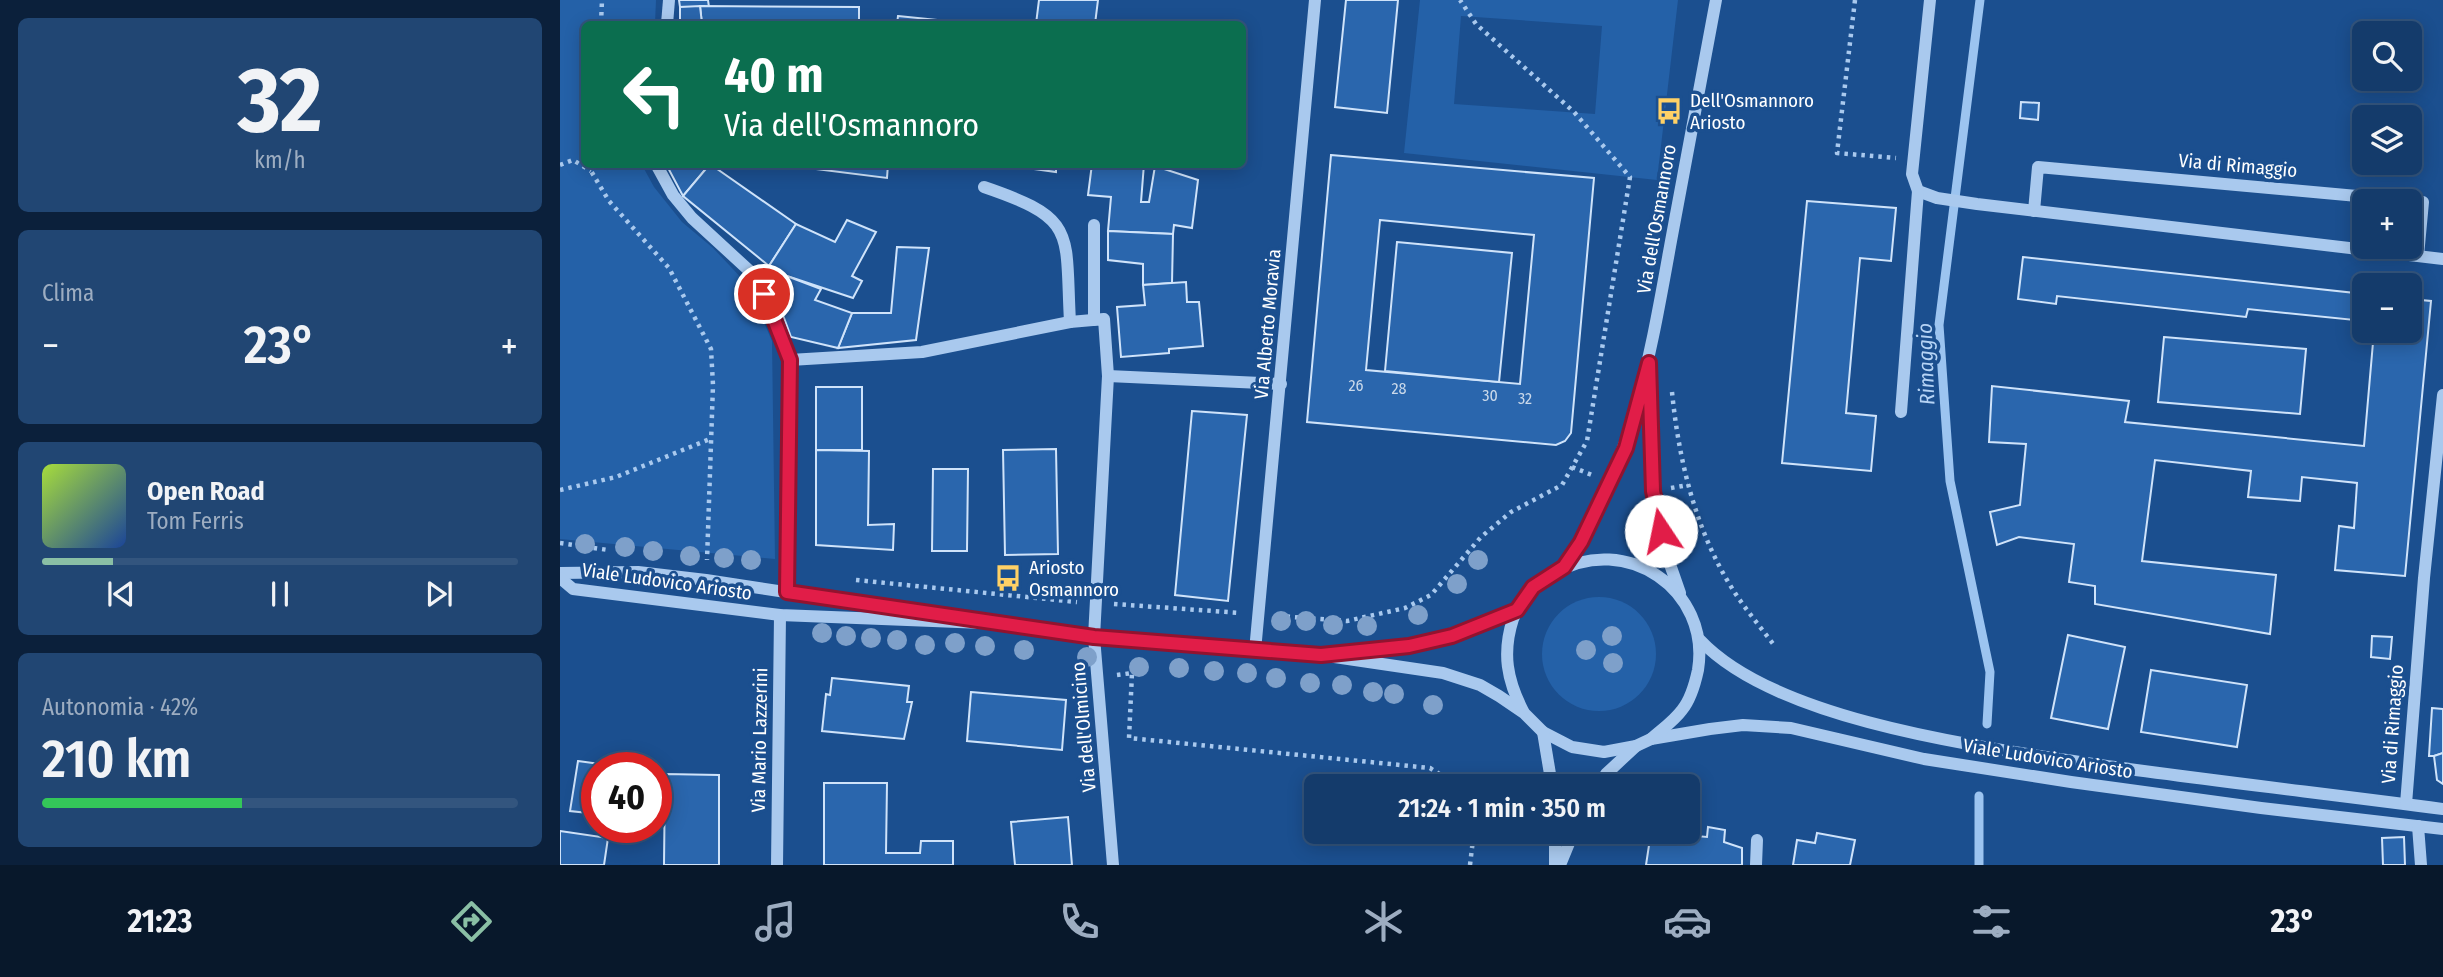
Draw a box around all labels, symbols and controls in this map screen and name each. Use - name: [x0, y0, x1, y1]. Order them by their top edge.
- map controls: [2352, 21, 2422, 343]
- button: search: [2352, 21, 2422, 91]
- text: 32: [238, 46, 322, 155]
- text: 40 m: [724, 46, 824, 105]
- icon: left: [609, 49, 700, 140]
- place label: Dell'Osmannoro Ariosto: [1690, 89, 1814, 134]
- bus stop icon: Dell'Osmannoro Ariosto: [1654, 96, 1684, 126]
- button: layers: [2352, 105, 2422, 175]
- text: Via dell'Osmannoro: [724, 106, 979, 144]
- street label: Via dell'Osmannoro: [1632, 143, 1681, 296]
- text: km/h: [254, 146, 306, 174]
- street label: Via di Rimaggio: [2178, 149, 2298, 182]
- button: +: [2352, 189, 2422, 259]
- street label: Via Alberto Moravia: [1249, 248, 1286, 400]
- pin: [734, 264, 794, 324]
- button: −: [2352, 273, 2422, 343]
- icon: arrive: [745, 275, 783, 313]
- text: Clima: [42, 279, 94, 307]
- text: 23°: [244, 314, 316, 377]
- text: −: [42, 323, 59, 369]
- text: +: [501, 323, 518, 369]
- water label: Rimaggio: [1912, 323, 1940, 405]
- house number: 26: [1349, 376, 1364, 395]
- house number: 28: [1391, 379, 1407, 398]
- house number: 30: [1482, 386, 1498, 405]
- house number: 32: [1518, 389, 1532, 408]
- text: Open Road: [147, 476, 265, 507]
- position arrow: [1624, 494, 1698, 568]
- text: Tom Ferris: [147, 507, 244, 535]
- place label: Ariosto Osmannoro: [1029, 556, 1119, 601]
- street label: Viale Ludovico Ariosto: [580, 558, 753, 605]
- bus stop icon: Ariosto Osmannoro: [993, 563, 1023, 593]
- icon: previous: [102, 575, 140, 613]
- icon: pause: [261, 575, 299, 613]
- icon: next: [420, 575, 458, 613]
- street label: Via dell'Olmicino: [1066, 661, 1101, 793]
- street label: Via di Rimaggio: [2377, 664, 2408, 784]
- street label: Via Mario Lazzerini: [747, 667, 772, 813]
- text: Autonomia · 42%: [42, 693, 198, 721]
- text: 210 km: [42, 728, 191, 791]
- street label: Viale Ludovico Ariosto: [1961, 734, 2134, 783]
- speed limit sign: 40: [581, 752, 672, 843]
- text: 21:24 · 1 min · 350 m: [1398, 793, 1606, 824]
- icon: directions: [447, 897, 496, 946]
- icon: music: [751, 897, 800, 946]
- icon: phone: [1055, 897, 1104, 946]
- icon: climate: [1359, 897, 1408, 946]
- icon: car: [1663, 897, 1712, 946]
- icon: filters: [1967, 897, 2016, 946]
- text: 21:23: [127, 902, 193, 940]
- text: 23°: [2271, 902, 2315, 940]

